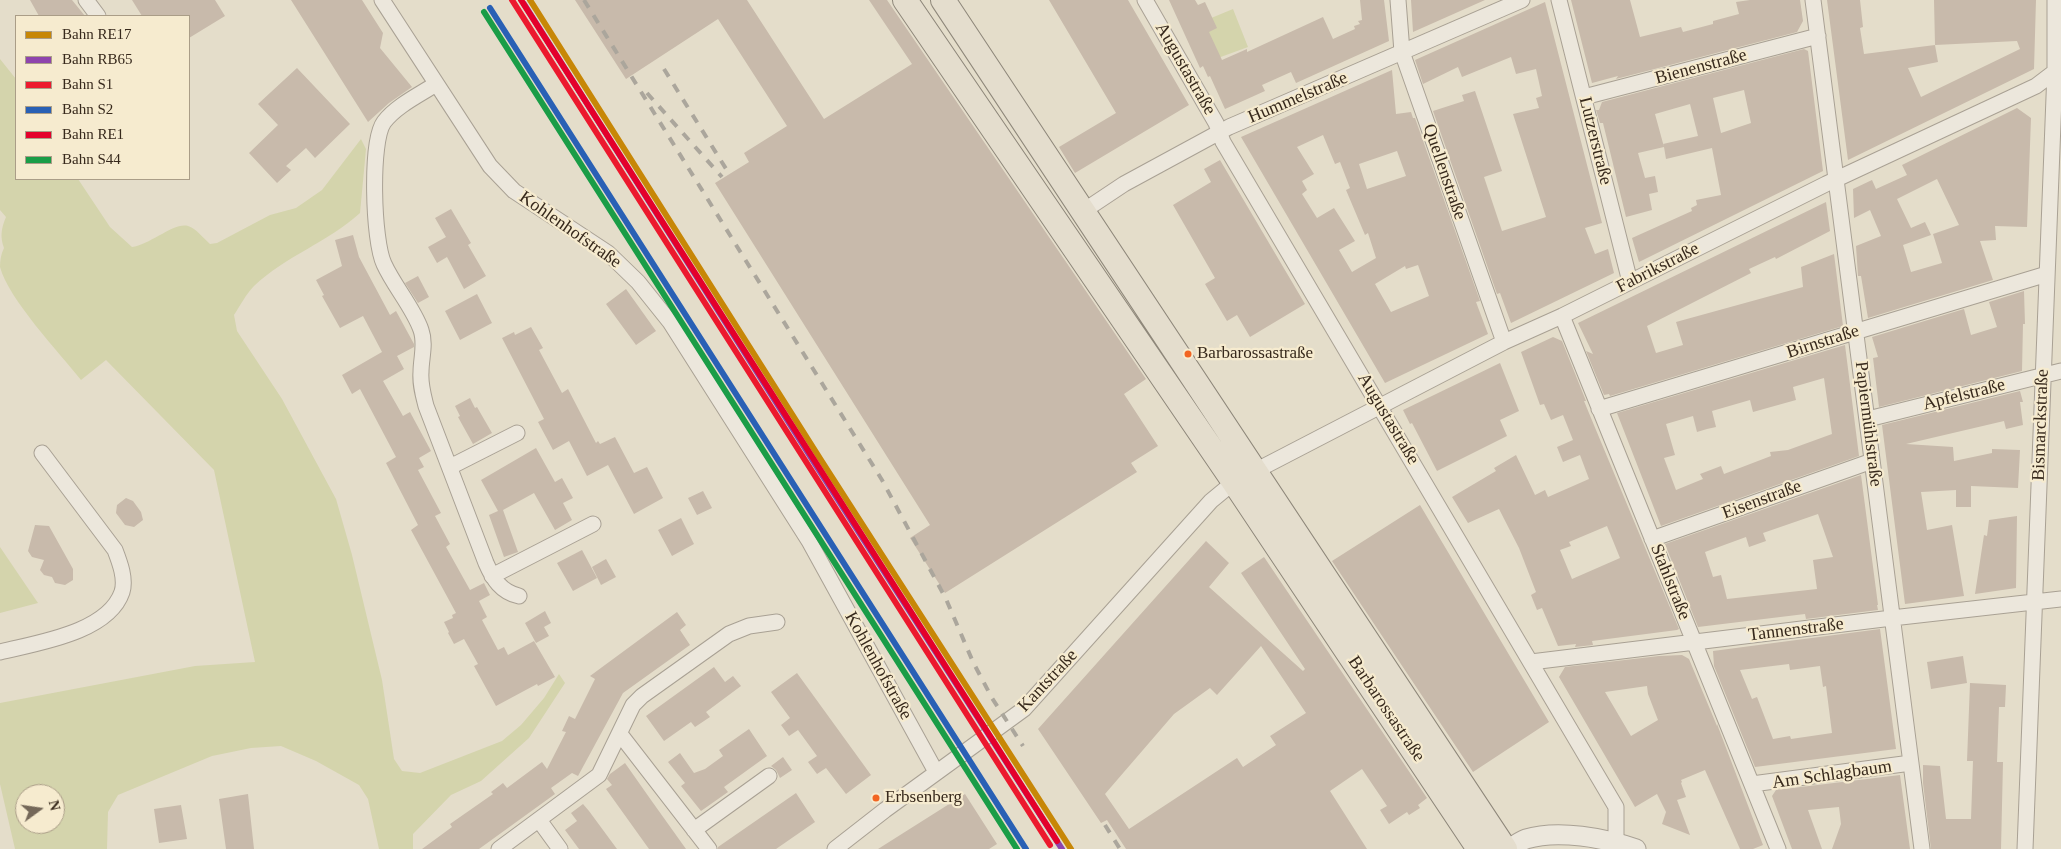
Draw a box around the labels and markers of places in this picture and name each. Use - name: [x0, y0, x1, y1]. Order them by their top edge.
- place label: Barbarossastraße: [1197, 344, 1313, 364]
- marker: Barbarossastraße: [1183, 349, 1193, 359]
- place label: Erbsenberg: [885, 788, 962, 808]
- marker: Erbsenberg: [871, 793, 881, 803]

